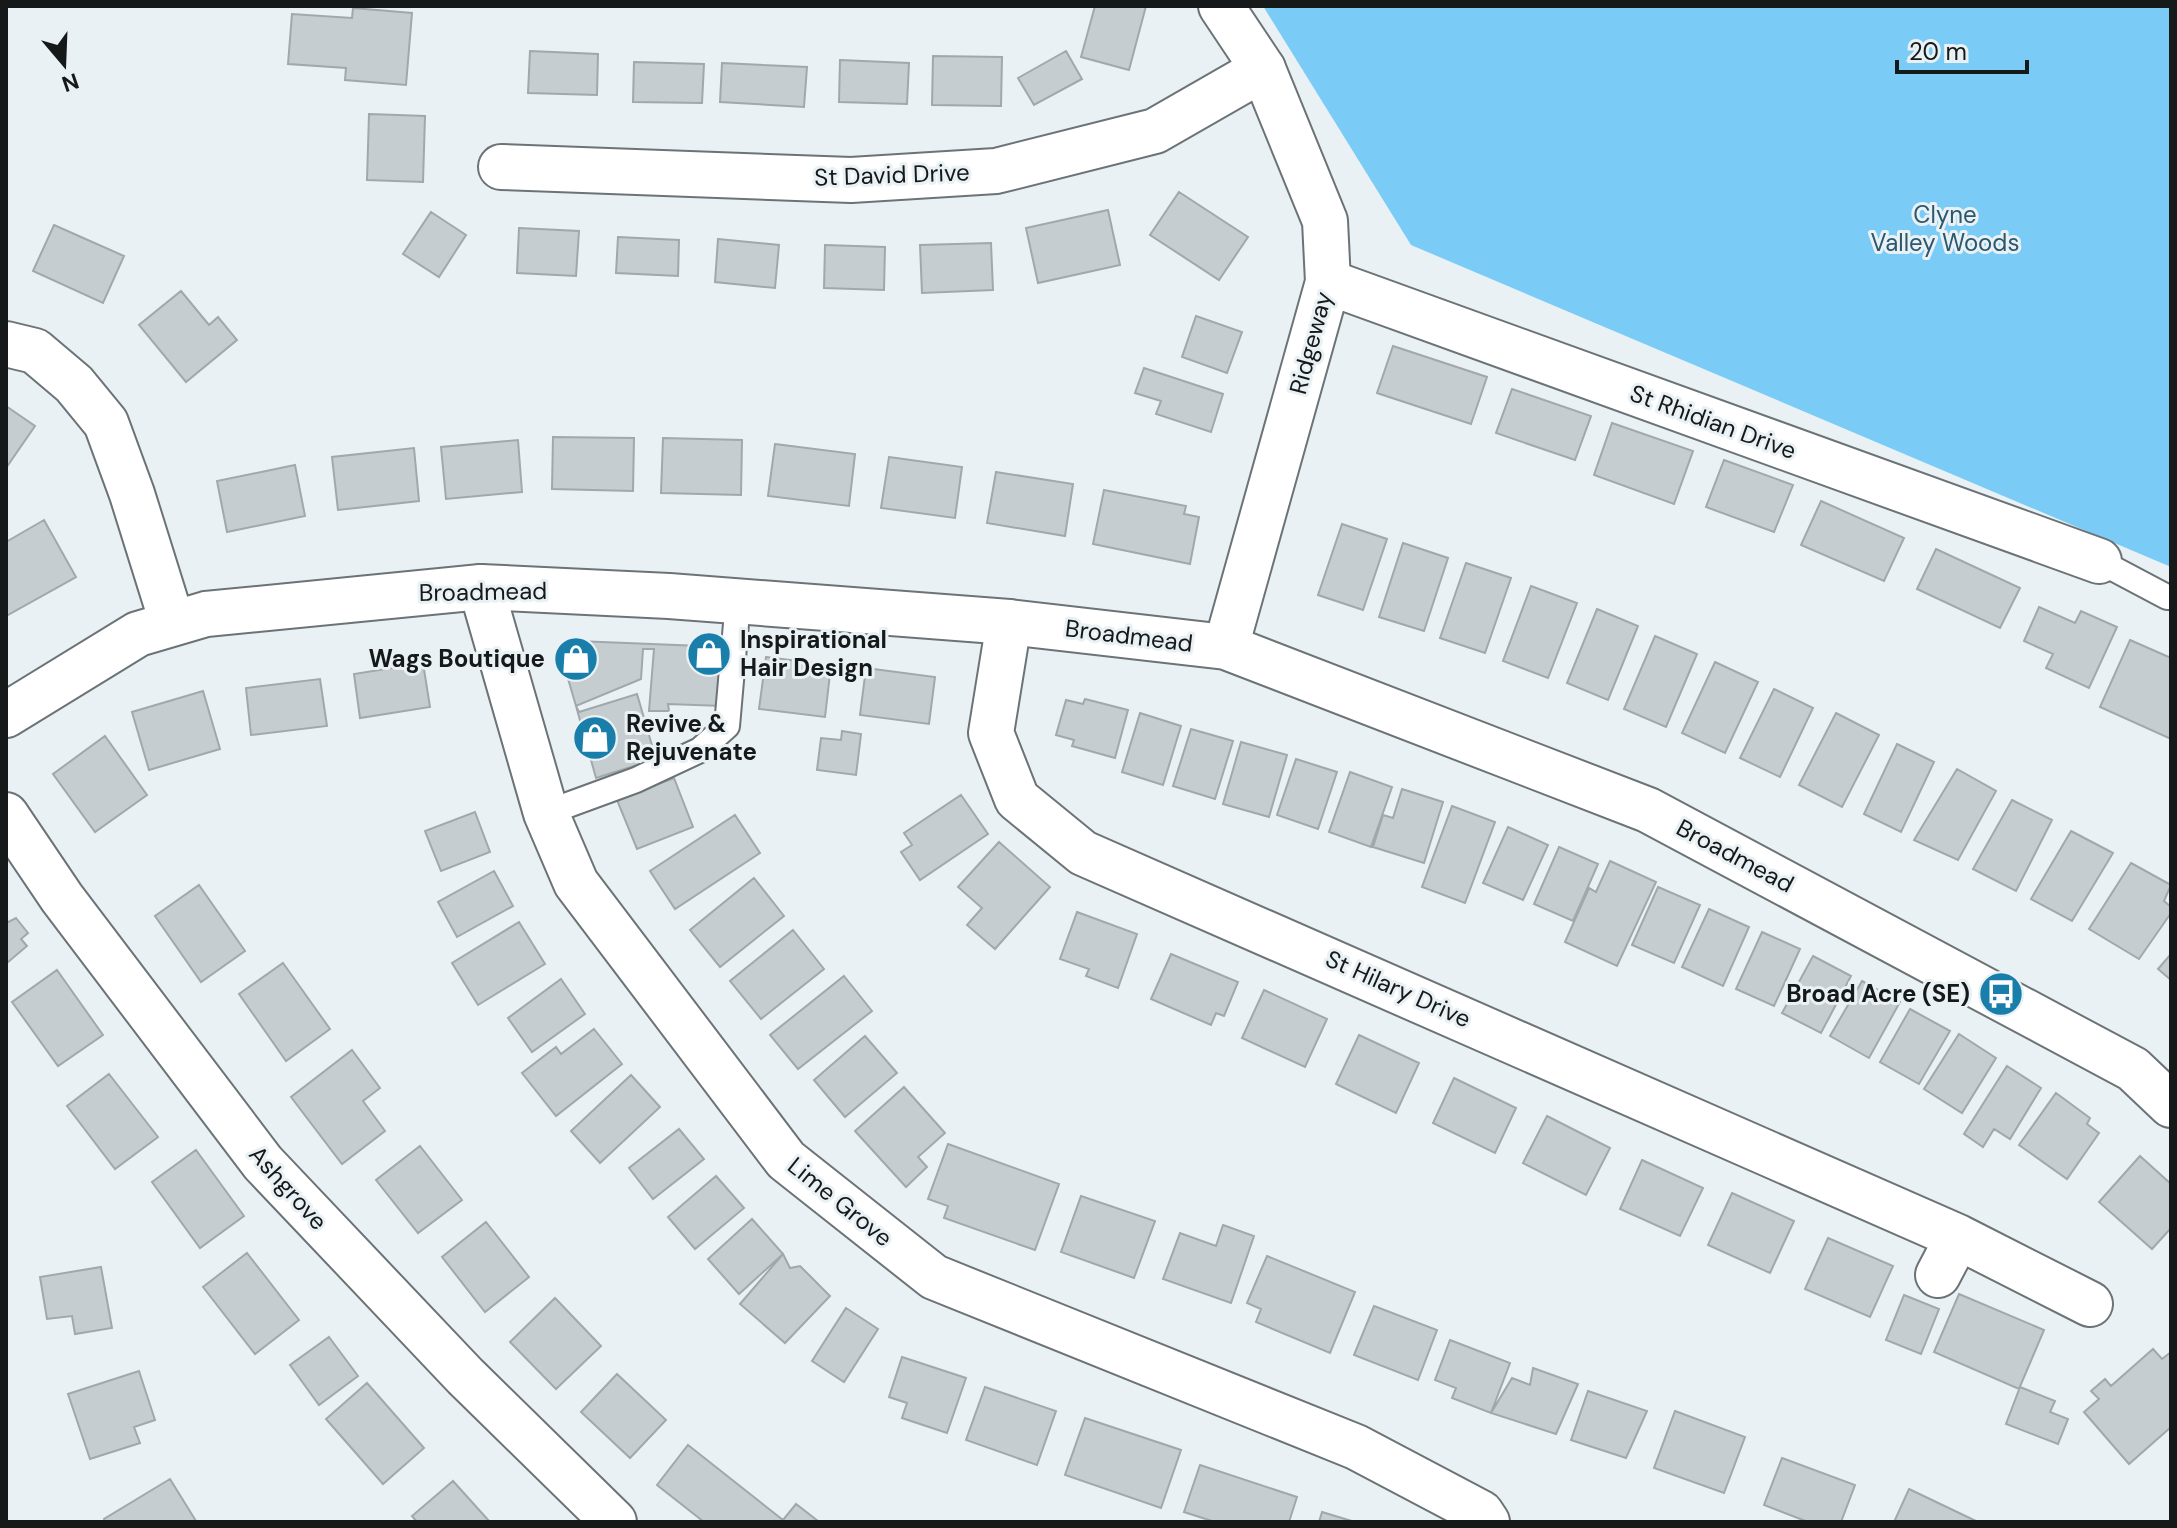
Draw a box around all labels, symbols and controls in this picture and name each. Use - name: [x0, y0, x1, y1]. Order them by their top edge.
- north arrow: [24, 24, 104, 104]
- scale bar: [1897, 24, 2027, 74]
- text: 20 m: [1909, 36, 1967, 67]
- text: N: [58, 66, 83, 99]
- street label: St David Drive: [814, 156, 970, 193]
- park label: Clyne Valley Woods: [1871, 199, 2019, 258]
- street label: Ridgeway: [1282, 288, 1339, 398]
- street label: St Rhidian Drive: [1626, 377, 1800, 466]
- street label: Broadmead: [419, 575, 547, 608]
- street label: Broadmead: [1063, 612, 1195, 659]
- place label: Inspirational Hair Design: [740, 624, 887, 683]
- shop icon: Inspirational Hair Design: [685, 630, 733, 678]
- shop icon: Wags Boutique: [552, 635, 600, 683]
- place label: Wags Boutique: [369, 643, 545, 674]
- place label: Revive & Rejuvenate: [626, 708, 757, 767]
- shop icon: Revive & Rejuvenate: [571, 714, 619, 762]
- street label: Broadmead: [1671, 812, 1799, 899]
- street label: St Hilary Drive: [1321, 943, 1476, 1034]
- bus stop icon: Broad Acre (SE): [1977, 970, 2025, 1018]
- place label: Broad Acre (SE): [1786, 978, 1970, 1009]
- street label: Ashgrove: [242, 1139, 334, 1236]
- street label: Lime Grove: [782, 1150, 899, 1253]

